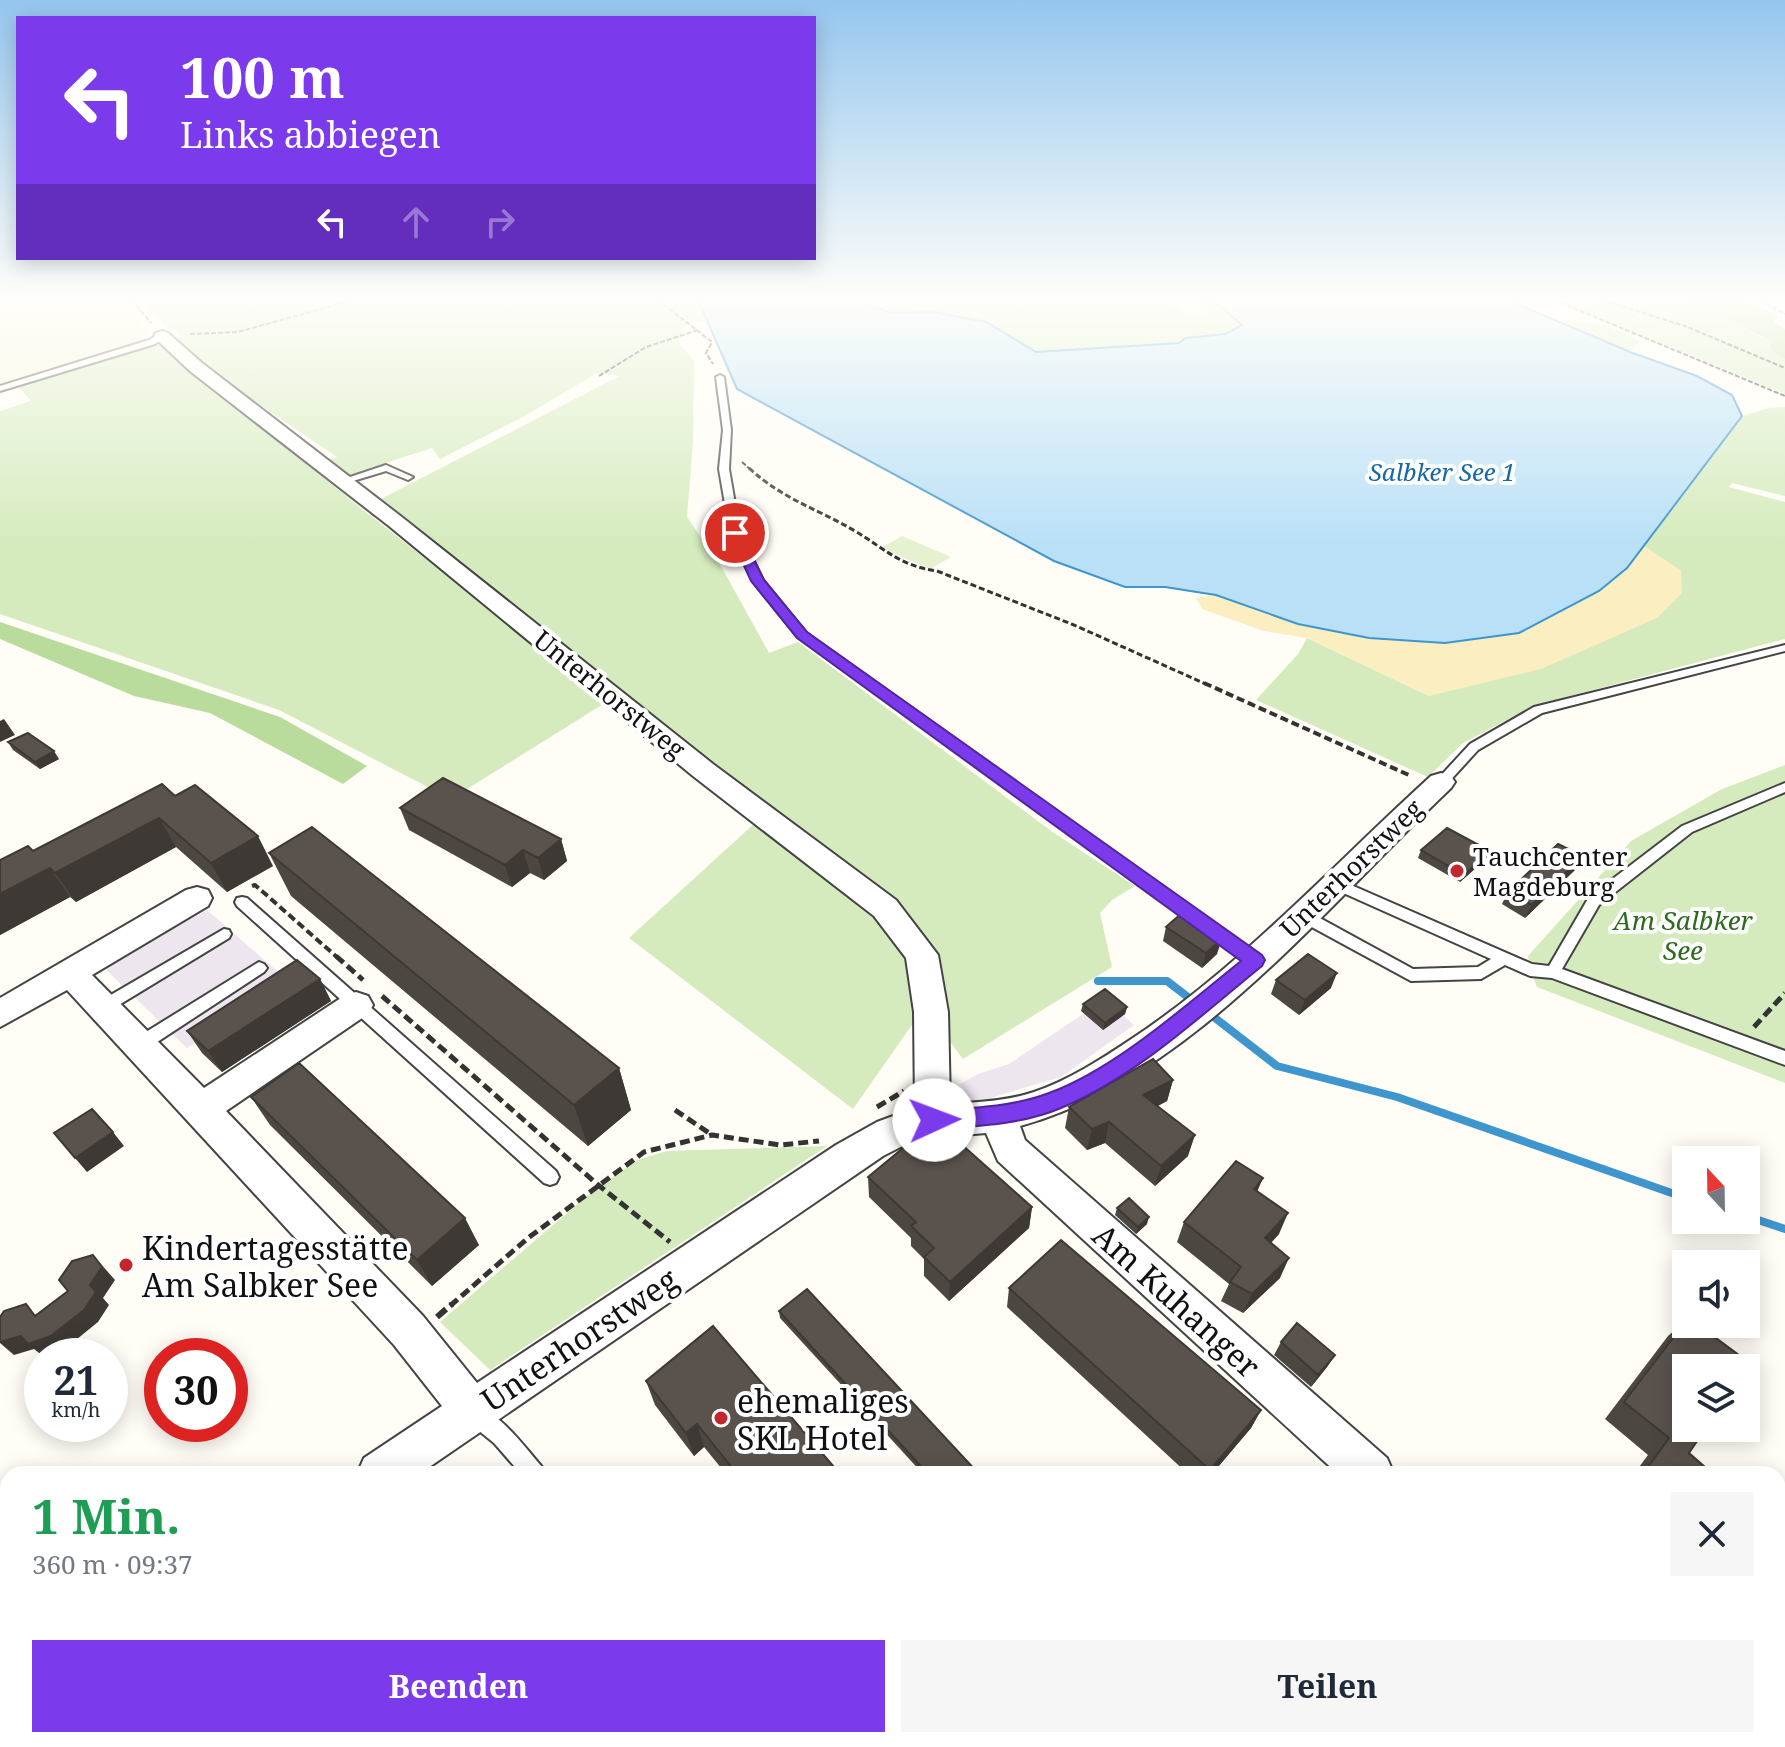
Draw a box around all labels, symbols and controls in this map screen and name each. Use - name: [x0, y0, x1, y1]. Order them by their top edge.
- text: 100 m: [180, 38, 345, 114]
- icon: left: [48, 48, 152, 152]
- text: Links abbiegen: [180, 110, 441, 159]
- icon: left: [310, 200, 354, 244]
- icon: ahead: [394, 200, 438, 244]
- icon: right: [478, 200, 522, 244]
- water label: Salbker See 1: [1369, 455, 1515, 488]
- pin: [701, 499, 769, 567]
- icon: arrive: [713, 511, 757, 555]
- street label: Unterhorstweg: [527, 622, 693, 766]
- street label: Unterhorstweg: [1272, 791, 1430, 945]
- place label: Tauchcenter Magdeburg: [1473, 838, 1627, 904]
- marker: Tauchcenter Magdeburg: [1448, 862, 1466, 880]
- park label: Am Salbker See: [1611, 902, 1754, 968]
- position arrow: [892, 1078, 976, 1162]
- north arrow: [1672, 1146, 1760, 1234]
- map controls: [1672, 1146, 1760, 1442]
- street label: Am Kuhanger: [1084, 1213, 1270, 1387]
- place label: Kindertagesstätte Am Salbker See: [142, 1226, 409, 1306]
- button: sound: [1672, 1250, 1760, 1338]
- marker: Kindertagesstätte Am Salbker See: [117, 1256, 135, 1274]
- street label: Unterhorstweg: [472, 1257, 686, 1421]
- speed limit sign: 30: [144, 1338, 248, 1442]
- text: 21: [53, 1352, 99, 1407]
- button: layers: [1672, 1354, 1760, 1442]
- place label: ehemaliges SKL Hotel: [737, 1379, 909, 1459]
- text: km/h: [51, 1396, 101, 1423]
- marker: ehemaliges SKL Hotel: [712, 1409, 730, 1427]
- text: 1 Min.: [32, 1483, 180, 1548]
- button: close: [1670, 1492, 1754, 1576]
- text: 360 m · 09:37: [32, 1546, 193, 1582]
- button: Beenden: [32, 1640, 885, 1732]
- button: Teilen: [901, 1640, 1754, 1732]

